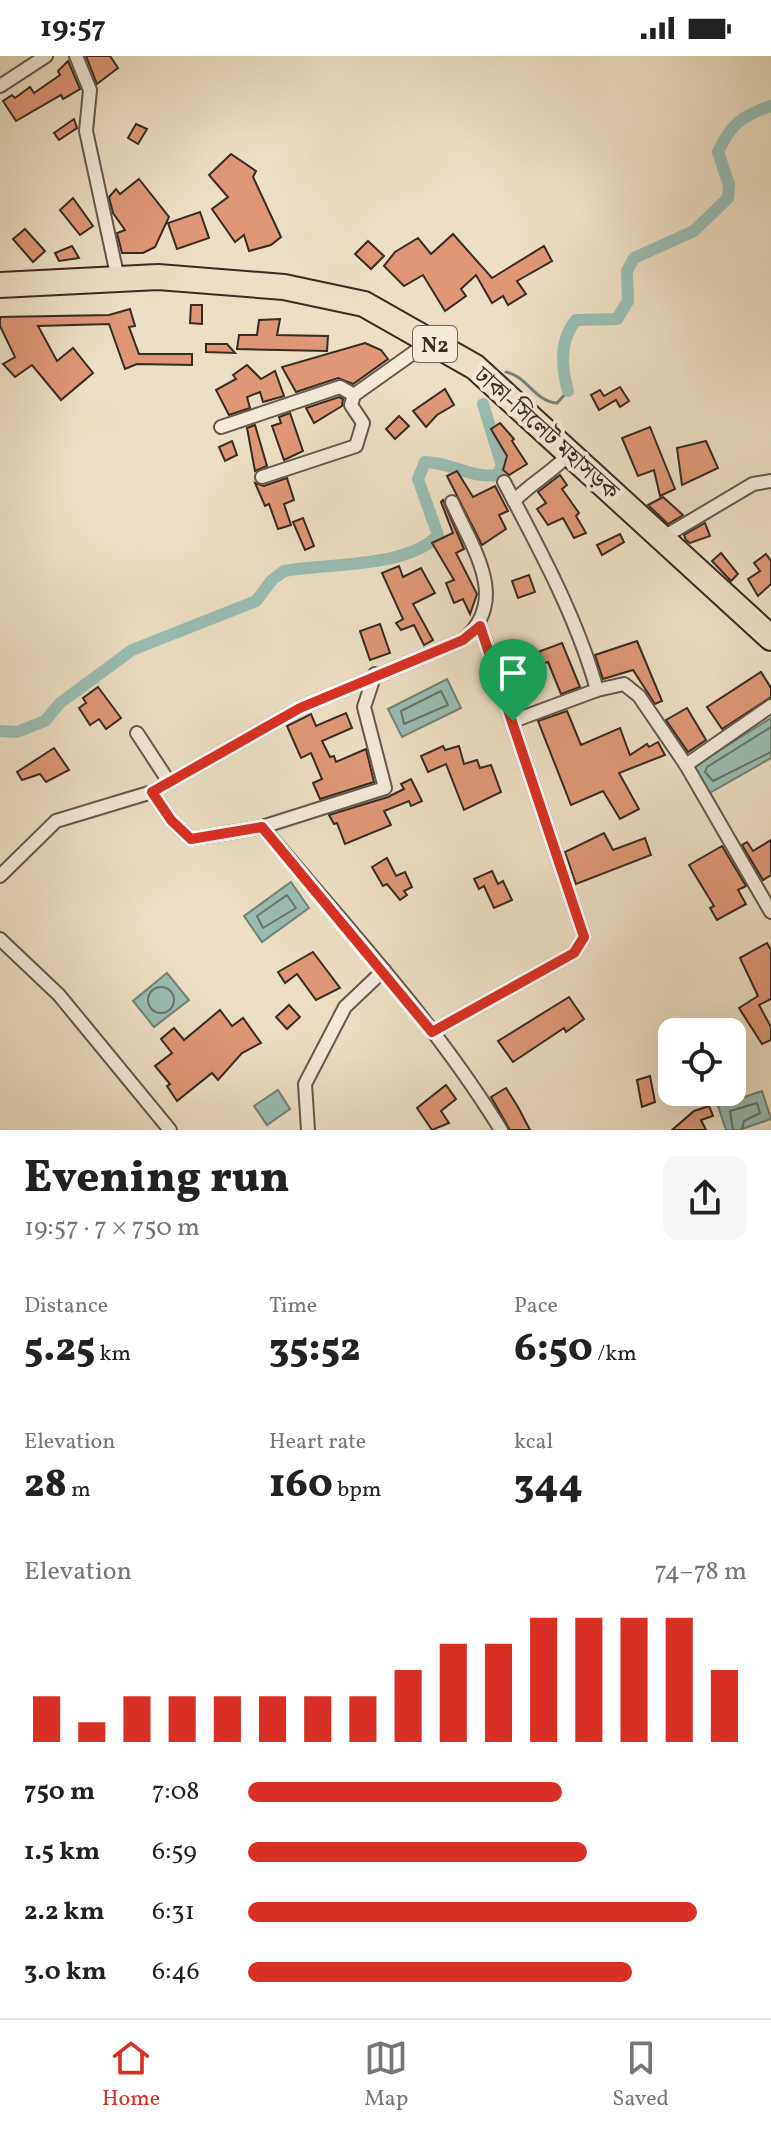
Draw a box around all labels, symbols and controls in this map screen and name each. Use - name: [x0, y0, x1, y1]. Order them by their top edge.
- text: 19:57: [40, 7, 106, 49]
- road number: N2: [413, 326, 457, 362]
- street label: ঢাকা-সিলেট মহাসড়ক: [465, 359, 627, 510]
- pin: [479, 639, 547, 721]
- icon: arrive: [491, 651, 535, 695]
- map controls: [658, 1018, 746, 1106]
- button: locate: [658, 1018, 746, 1106]
- text: Evening run: [24, 1149, 290, 1210]
- button: share: [663, 1156, 747, 1240]
- text: 19:57 · 7 × 750 m: [24, 1210, 200, 1246]
- text: Distance: [24, 1291, 108, 1322]
- text: Time: [269, 1291, 317, 1322]
- text: Pace: [514, 1291, 558, 1322]
- text: 5.25: [24, 1322, 95, 1378]
- text: 35:52: [269, 1322, 360, 1378]
- text: 6:50: [514, 1322, 593, 1378]
- text: km: [95, 1339, 131, 1370]
- text: /km: [593, 1339, 637, 1370]
- text: Elevation: [24, 1427, 115, 1458]
- text: Heart rate: [269, 1427, 366, 1458]
- text: kcal: [514, 1427, 553, 1458]
- text: 28: [24, 1458, 67, 1514]
- text: 160: [269, 1458, 333, 1514]
- text: 344: [514, 1458, 583, 1514]
- text: m: [67, 1475, 91, 1506]
- text: bpm: [333, 1475, 381, 1506]
- text: Elevation: [24, 1554, 132, 1590]
- text: 74–78 m: [655, 1554, 747, 1590]
- text: 750 m: [24, 1774, 95, 1810]
- text: 7:08: [152, 1774, 200, 1810]
- text: 1.5 km: [24, 1834, 100, 1870]
- text: 6:59: [152, 1834, 197, 1870]
- text: 2.2 km: [24, 1894, 105, 1930]
- text: 6:31: [152, 1894, 195, 1930]
- text: 3.0 km: [24, 1954, 107, 1990]
- text: 6:46: [152, 1954, 200, 1990]
- tab: Home: [102, 2036, 160, 2115]
- tab: Map: [364, 2036, 408, 2115]
- tab: Saved: [612, 2036, 669, 2115]

